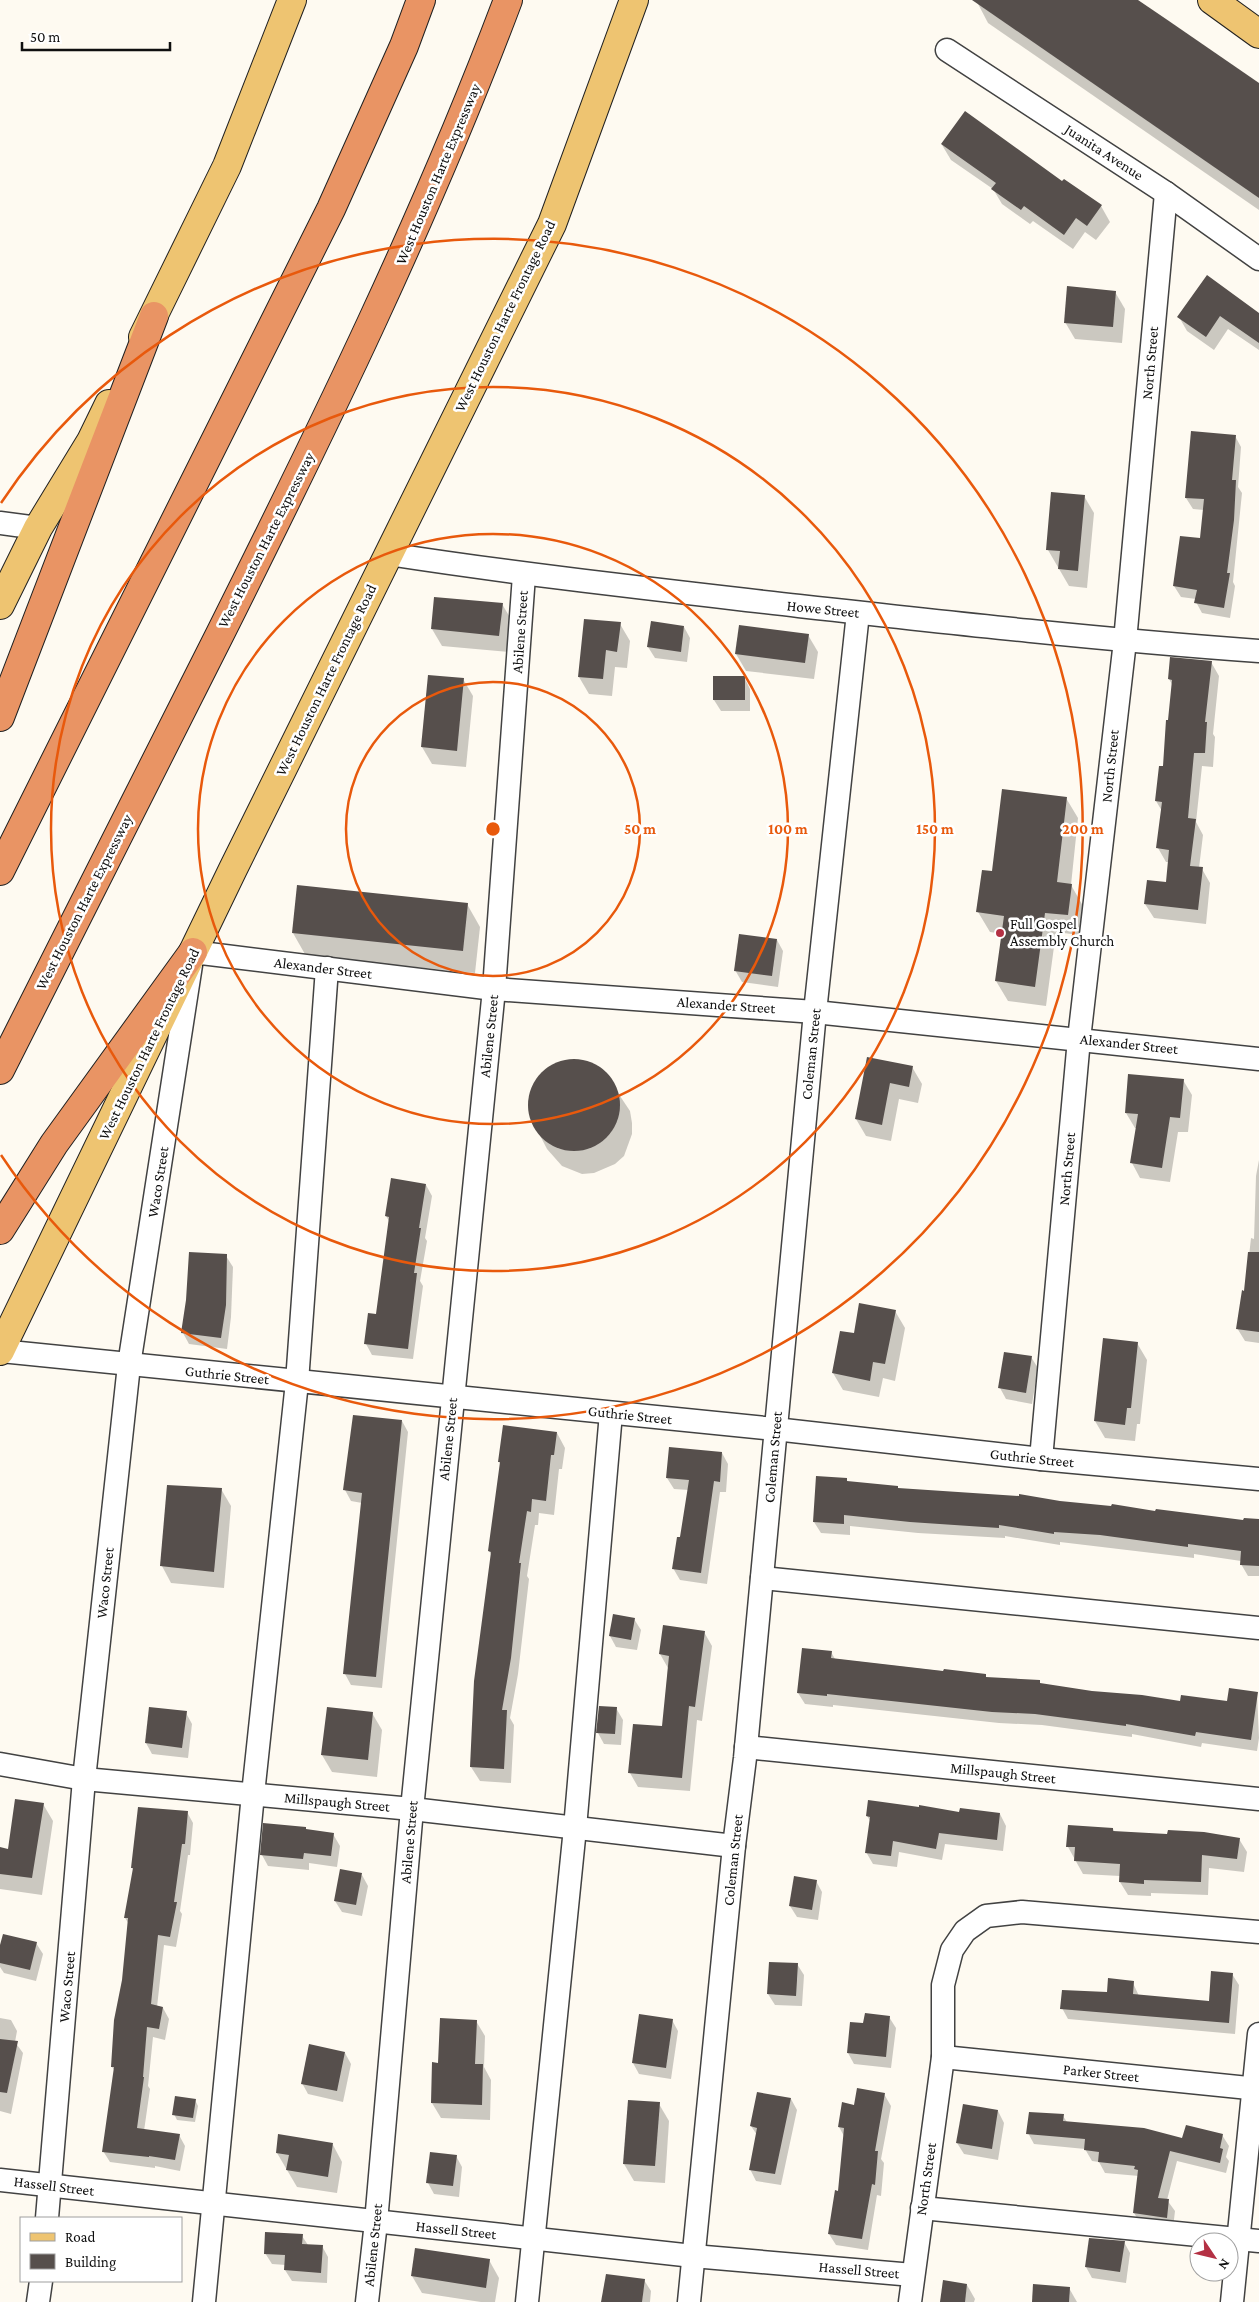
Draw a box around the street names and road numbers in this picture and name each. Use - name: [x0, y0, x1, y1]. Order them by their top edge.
- street label: West Houston Harte Expressway: [393, 81, 484, 267]
- street label: Juanita Avenue: [1060, 120, 1147, 184]
- street label: West Houston Harte Frontage Road: [452, 218, 559, 415]
- street label: North Street: [1139, 325, 1161, 400]
- street label: West Houston Harte Expressway: [215, 449, 318, 631]
- street label: West Houston Harte Frontage Road: [273, 582, 380, 779]
- street label: Abilene Street: [509, 589, 531, 674]
- street label: Howe Street: [786, 597, 861, 621]
- street label: North Street: [1098, 728, 1122, 803]
- street label: West Houston Harte Expressway: [33, 811, 136, 993]
- street label: West Houston Harte Frontage Road: [96, 946, 203, 1143]
- street label: Alexander Street: [273, 954, 374, 982]
- street label: Abilene Street: [477, 993, 501, 1078]
- street label: Alexander Street: [676, 994, 777, 1016]
- street label: Coleman Street: [798, 1007, 824, 1100]
- street label: Alexander Street: [1079, 1031, 1180, 1057]
- street label: North Street: [1056, 1131, 1078, 1206]
- street label: Waco Street: [144, 1144, 172, 1219]
- street label: Guthrie Street: [184, 1363, 271, 1387]
- street label: Abilene Street: [436, 1396, 460, 1481]
- street label: Guthrie Street: [587, 1403, 674, 1427]
- street label: Coleman Street: [761, 1410, 785, 1503]
- street label: Guthrie Street: [989, 1446, 1076, 1470]
- street label: Waco Street: [93, 1546, 117, 1619]
- street label: Millspaugh Street: [949, 1759, 1058, 1788]
- street label: Millspaugh Street: [283, 1789, 392, 1816]
- street label: Abilene Street: [397, 1799, 421, 1884]
- street label: Coleman Street: [720, 1813, 746, 1906]
- street label: Waco Street: [56, 1950, 78, 2023]
- street label: Parker Street: [1062, 2061, 1141, 2085]
- street label: North Street: [913, 2140, 939, 2217]
- street label: Hassell Street: [13, 2173, 96, 2199]
- street label: Abilene Street: [361, 2202, 385, 2287]
- street label: Hassell Street: [415, 2218, 498, 2242]
- street label: Hassell Street: [818, 2259, 901, 2282]

